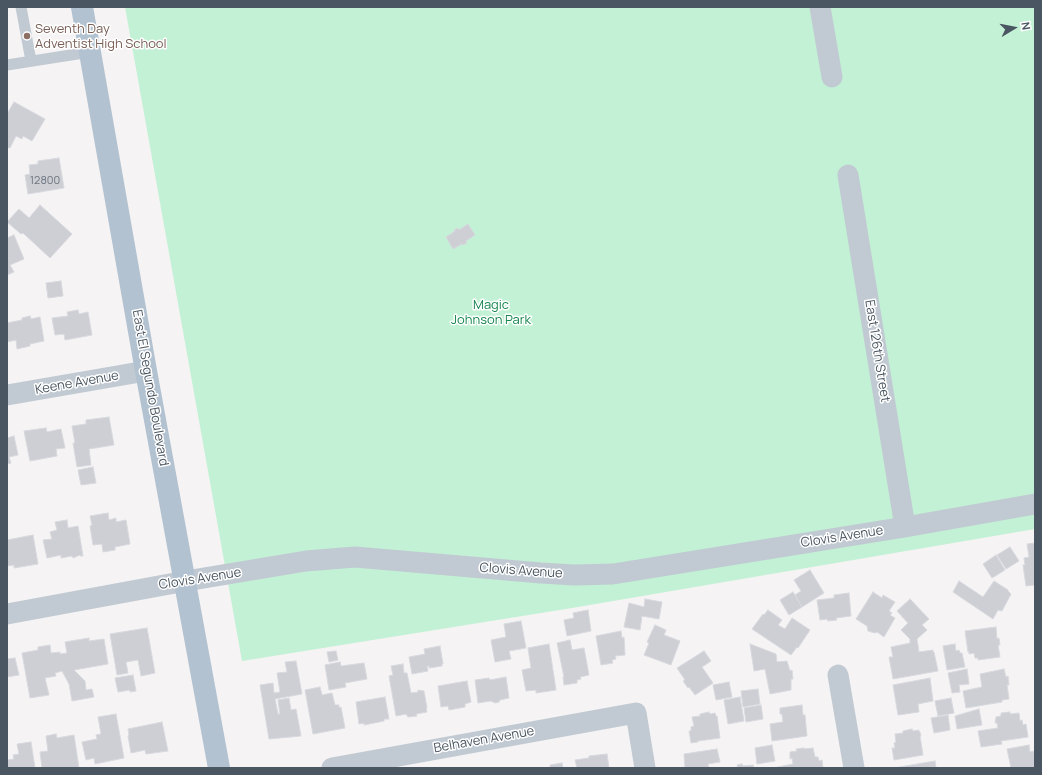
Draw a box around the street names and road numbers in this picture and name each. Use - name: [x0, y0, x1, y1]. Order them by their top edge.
- street label: East 126th Street: [861, 299, 893, 403]
- street label: East El Segundo Boulevard: [129, 309, 171, 467]
- street label: Keene Avenue: [34, 368, 120, 398]
- street label: Clovis Avenue: [800, 523, 884, 551]
- street label: Clovis Avenue: [479, 560, 563, 582]
- street label: Clovis Avenue: [158, 565, 242, 593]
- street label: Belhaven Avenue: [432, 723, 536, 757]

